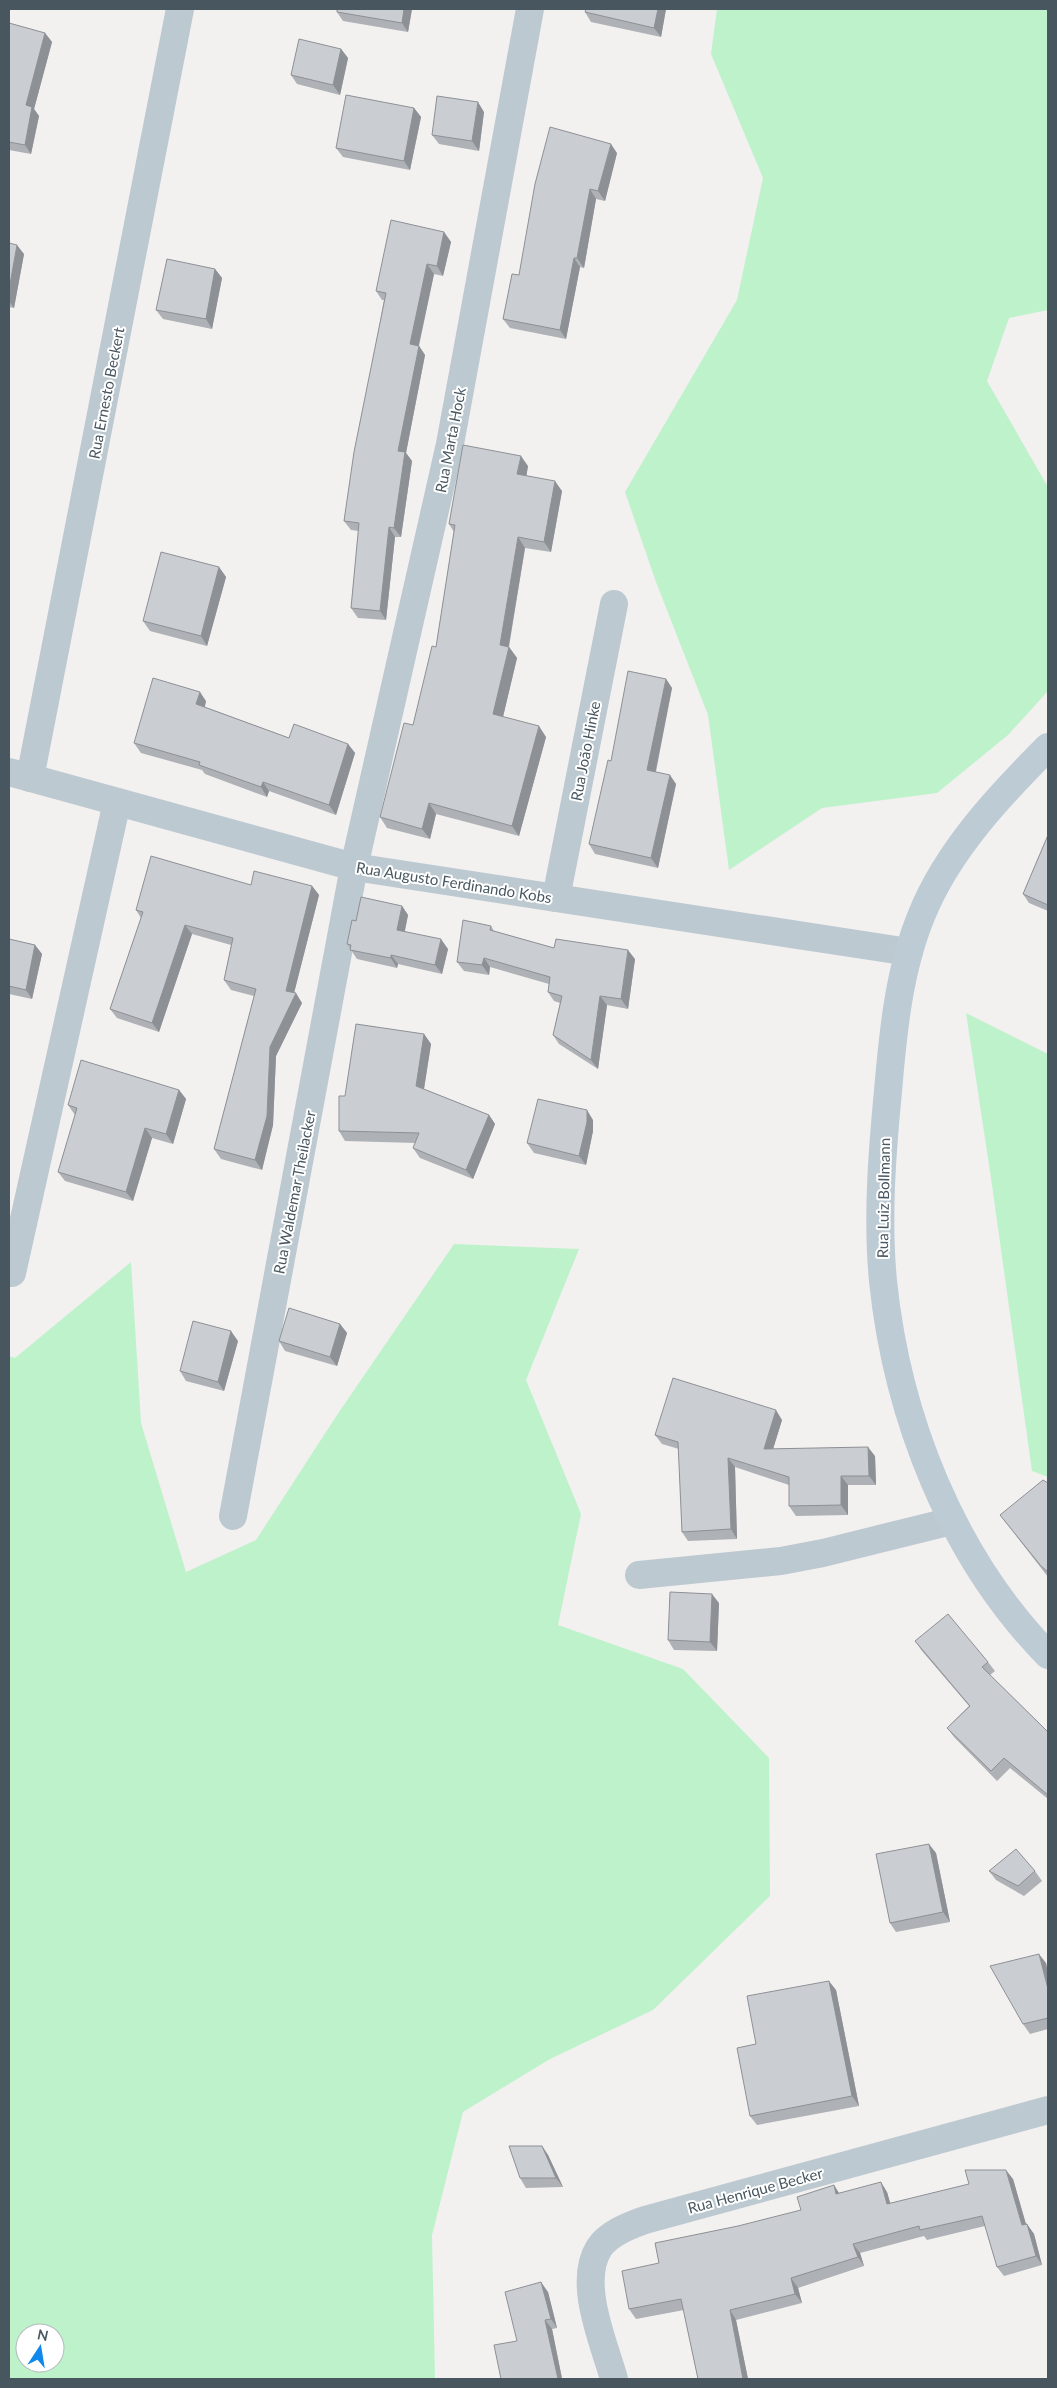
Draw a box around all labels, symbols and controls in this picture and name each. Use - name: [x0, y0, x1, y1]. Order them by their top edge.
- street label: Rua Ernesto Beckert: [84, 325, 128, 460]
- street label: Rua Marta Hock: [431, 386, 469, 494]
- street label: Rua João Hinke: [567, 700, 603, 802]
- street label: Rua Augusto Ferdinando Kobs: [355, 858, 553, 906]
- street label: Rua Waldemar Theilacker: [269, 1108, 319, 1275]
- street label: Rua Luiz Bollmann: [873, 1138, 893, 1258]
- street label: Rua Henrique Becker: [685, 2163, 825, 2217]
- north arrow: [15, 2323, 65, 2373]
- text: N: [36, 2325, 50, 2344]

